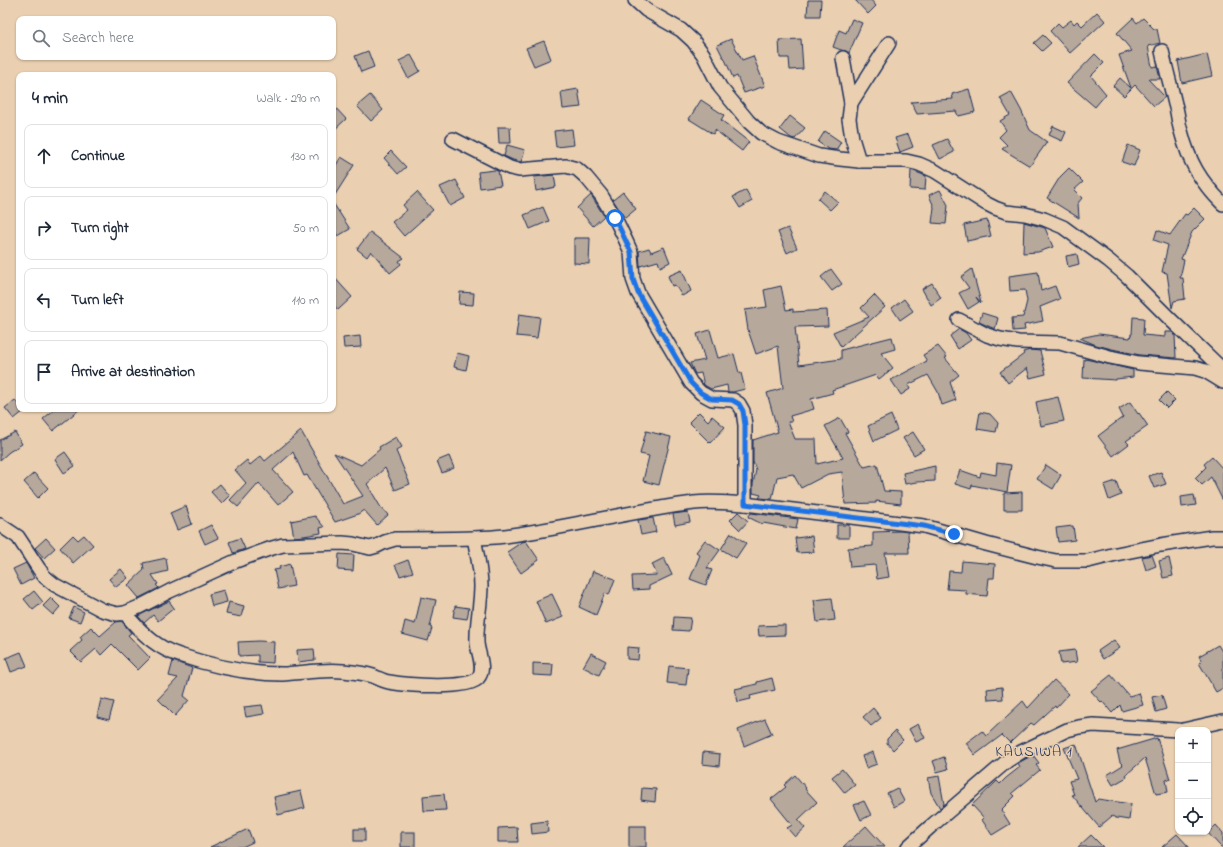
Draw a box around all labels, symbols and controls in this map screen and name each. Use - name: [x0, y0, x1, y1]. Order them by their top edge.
- search box: [16, 16, 336, 60]
- icon: search: [30, 27, 52, 49]
- text: Search here: [62, 27, 134, 49]
- text: 4 min: [32, 86, 68, 111]
- text: Walk · 290 m: [256, 89, 320, 108]
- icon: ahead: [33, 145, 55, 167]
- text: Continue: [71, 145, 125, 167]
- text: 130 m: [291, 147, 319, 166]
- route start: [606, 209, 624, 227]
- icon: right: [33, 217, 55, 239]
- text: Turn right: [71, 217, 129, 239]
- text: 50 m: [293, 219, 319, 238]
- icon: left: [33, 289, 55, 311]
- text: Turn left: [71, 289, 124, 311]
- text: 110 m: [292, 291, 319, 310]
- icon: arrive: [33, 361, 55, 383]
- text: Arrive at destination: [71, 361, 195, 383]
- route end: [945, 525, 963, 543]
- map controls: [1175, 727, 1211, 835]
- button: +: [1175, 727, 1211, 763]
- district label: KAUSIWA 1: [995, 741, 1073, 763]
- button: −: [1175, 763, 1211, 799]
- button: locate: [1175, 799, 1211, 835]

